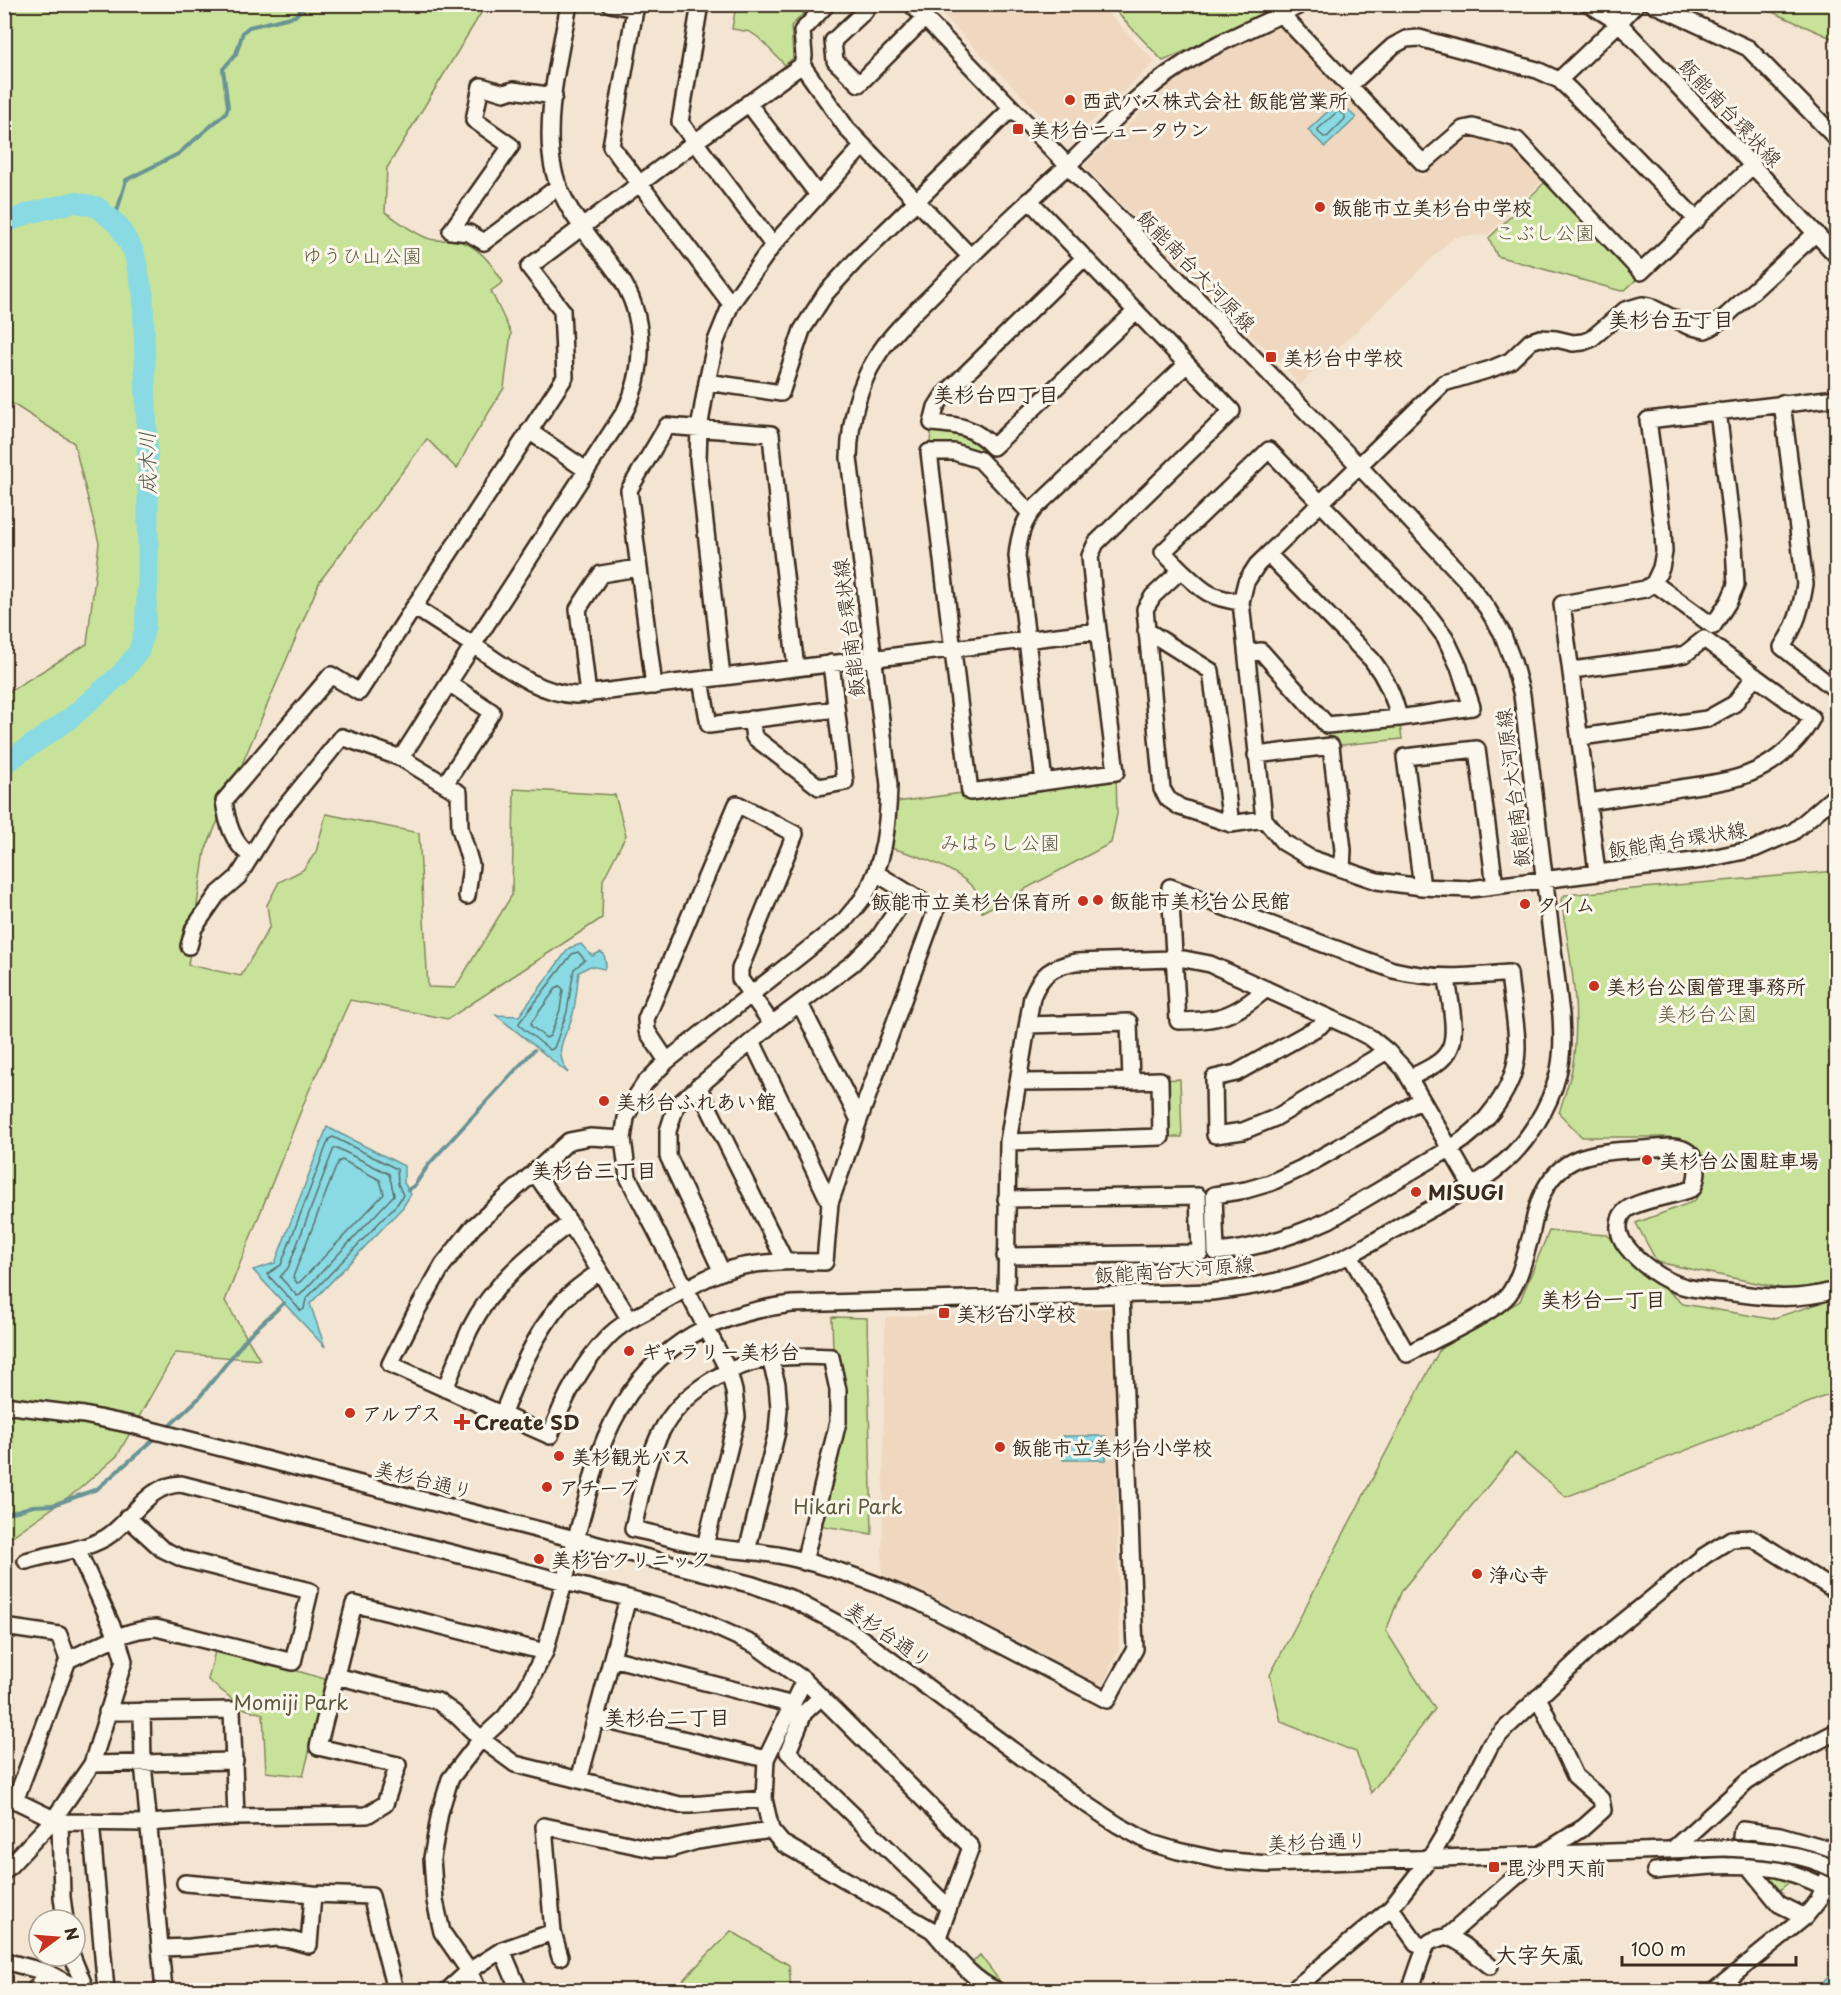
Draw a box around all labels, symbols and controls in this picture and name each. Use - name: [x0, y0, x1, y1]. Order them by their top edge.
- street label: 飯能南台環状線: [1672, 51, 1790, 173]
- place label: 西武バス株式会社 飯能営業所: [1082, 85, 1348, 115]
- marker: 西武バス株式会社 飯能営業所: [1063, 93, 1077, 107]
- place label: 美杉台ニュータウン: [1030, 114, 1210, 144]
- marker: 美杉台ニュータウン: [1011, 122, 1025, 136]
- place label: 飯能市立美杉台中学校: [1332, 192, 1532, 222]
- marker: 飯能市立美杉台中学校: [1313, 200, 1327, 214]
- street label: 飯能南台大河原線: [1131, 202, 1263, 338]
- park label: こぶし公園: [1495, 217, 1595, 247]
- park label: ゆうひ山公園: [302, 240, 422, 270]
- district label: 美杉台五丁目: [1608, 302, 1734, 334]
- place label: 美杉台中学校: [1283, 342, 1403, 372]
- marker: 美杉台中学校: [1264, 350, 1278, 364]
- district label: 美杉台四丁目: [933, 377, 1059, 409]
- water label: 成木川: [129, 431, 163, 495]
- street label: 飯能南台環状線: [825, 557, 871, 699]
- street label: 飯能南台大河原線: [1487, 707, 1537, 869]
- street label: 飯能南台環状線: [1606, 813, 1748, 865]
- park label: みはらし公園: [940, 827, 1060, 857]
- place label: 飯能市美杉台公民館: [1110, 885, 1290, 915]
- place label: 飯能市立美杉台保育所: [871, 886, 1071, 916]
- place label: タイム: [1537, 889, 1595, 919]
- marker: 飯能市美杉台公民館: [1091, 893, 1105, 907]
- marker: 飯能市立美杉台保育所: [1076, 894, 1090, 908]
- marker: タイム: [1518, 897, 1532, 911]
- place label: 美杉台公園管理事務所: [1606, 971, 1806, 1001]
- marker: 美杉台公園管理事務所: [1587, 979, 1601, 993]
- park label: 美杉台公園: [1657, 998, 1757, 1028]
- place label: 美杉台ふれあい館: [616, 1086, 776, 1116]
- marker: 美杉台ふれあい館: [597, 1094, 611, 1108]
- place label: 美杉台公園駐車場: [1659, 1145, 1819, 1175]
- district label: 美杉台三丁目: [531, 1153, 657, 1185]
- marker: 美杉台公園駐車場: [1640, 1153, 1654, 1167]
- place label: MISUGI: [1428, 1177, 1504, 1207]
- marker: MISUGI: [1409, 1185, 1423, 1199]
- street label: 飯能南台大河原線: [1093, 1248, 1255, 1290]
- district label: 美杉台一丁目: [1540, 1282, 1666, 1314]
- place label: 美杉台小学校: [956, 1298, 1076, 1328]
- marker: 美杉台小学校: [937, 1306, 951, 1320]
- place label: ギャラリー美杉台: [641, 1336, 800, 1366]
- marker: ギャラリー美杉台: [622, 1344, 636, 1358]
- place label: アルプス: [362, 1398, 441, 1428]
- marker: アルプス: [343, 1406, 357, 1420]
- place label: Create SD: [474, 1407, 580, 1437]
- marker: Create SD: [455, 1415, 469, 1429]
- place label: 飯能市立美杉台小学校: [1012, 1432, 1212, 1462]
- marker: 飯能市立美杉台小学校: [993, 1440, 1007, 1454]
- place label: 美杉観光バス: [571, 1441, 691, 1471]
- marker: 美杉観光バス: [552, 1449, 566, 1463]
- street label: 美杉台通り: [372, 1452, 476, 1506]
- place label: アチーブ: [559, 1472, 638, 1502]
- marker: アチーブ: [540, 1480, 554, 1494]
- park label: Hikari Park: [793, 1491, 903, 1521]
- place label: 美杉台クリニック: [551, 1544, 711, 1574]
- marker: 美杉台クリニック: [532, 1552, 546, 1566]
- place label: 浄心寺: [1489, 1559, 1549, 1589]
- marker: 浄心寺: [1470, 1567, 1484, 1581]
- street label: 美杉台通り: [839, 1593, 939, 1675]
- park label: Momiji Park: [234, 1687, 348, 1717]
- district label: 美杉台二丁目: [604, 1700, 730, 1732]
- street label: 美杉台通り: [1267, 1824, 1367, 1858]
- place label: 毘沙門天前: [1506, 1852, 1606, 1882]
- marker: 毘沙門天前: [1487, 1860, 1501, 1874]
- north arrow: [27, 1908, 87, 1968]
- text: N: [59, 1924, 86, 1943]
- scale bar: [1622, 1929, 1796, 1967]
- text: 100 m: [1631, 1935, 1686, 1962]
- district label: 大字矢颪: [1495, 1937, 1583, 1970]

